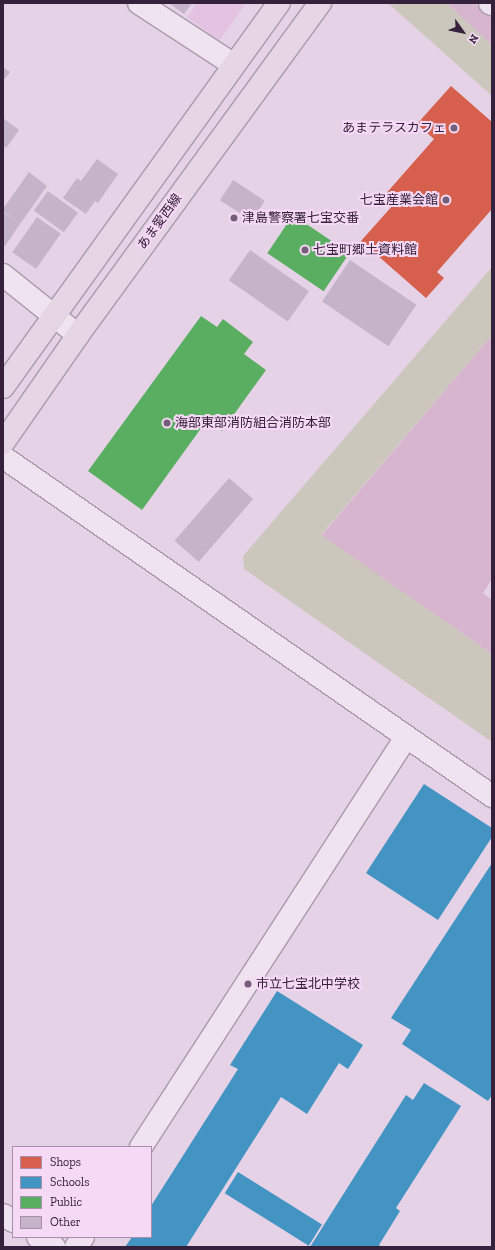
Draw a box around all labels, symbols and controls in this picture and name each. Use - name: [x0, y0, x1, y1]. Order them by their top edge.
- north arrow: [443, 12, 483, 52]
- text: N: [466, 32, 481, 46]
- place label: あまテラスカフェ: [342, 120, 446, 136]
- marker: あまテラスカフェ: [449, 123, 459, 133]
- street label: あま愛西線: [135, 191, 185, 253]
- place label: 七宝産業会館: [360, 192, 438, 208]
- marker: 七宝産業会館: [441, 195, 451, 205]
- place label: 津島警察署七宝交番: [242, 210, 359, 226]
- marker: 津島警察署七宝交番: [229, 213, 239, 223]
- place label: 七宝町郷土資料館: [313, 242, 417, 258]
- marker: 七宝町郷土資料館: [300, 245, 310, 255]
- place label: 海部東部消防組合消防本部: [175, 415, 331, 431]
- marker: 海部東部消防組合消防本部: [162, 418, 172, 428]
- place label: 市立七宝北中学校: [256, 976, 360, 992]
- marker: 市立七宝北中学校: [243, 979, 253, 989]
- legend: [12, 1146, 152, 1238]
- text: Shops: [50, 1155, 81, 1169]
- text: Schools: [50, 1175, 89, 1189]
- text: Public: [50, 1195, 82, 1209]
- text: Other: [50, 1215, 81, 1229]

